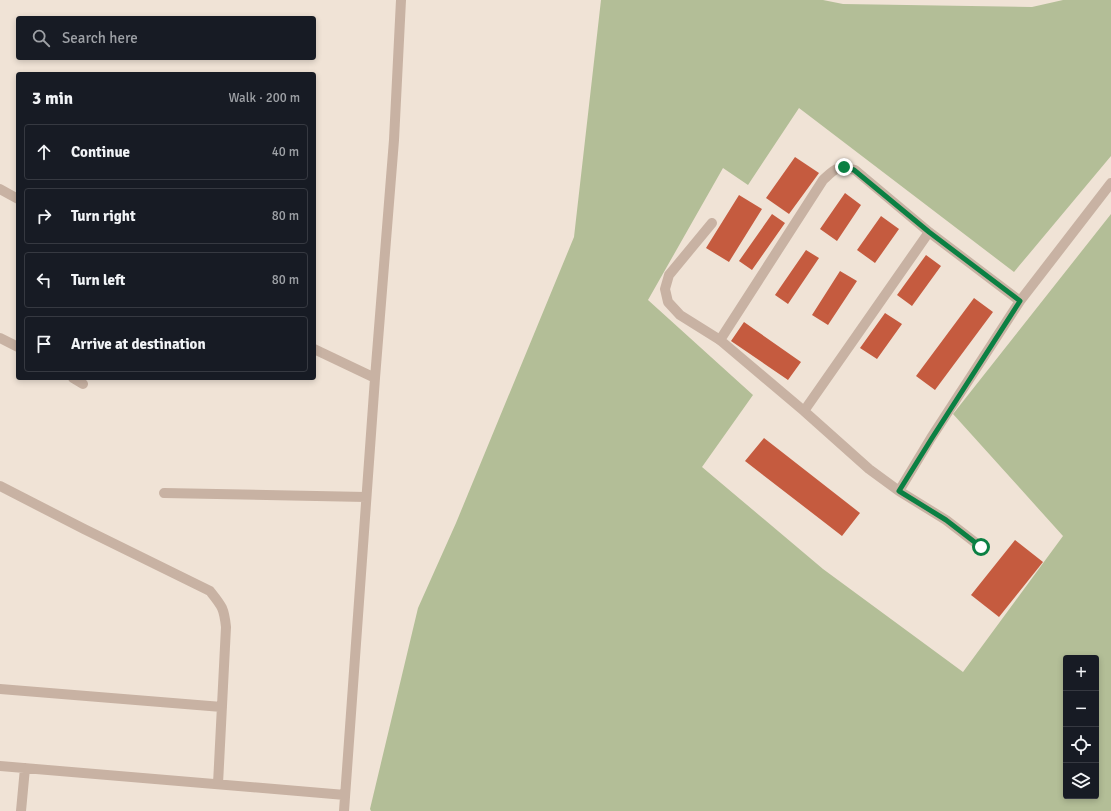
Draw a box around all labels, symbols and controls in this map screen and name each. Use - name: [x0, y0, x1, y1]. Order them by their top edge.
- search box: [16, 16, 316, 60]
- icon: search: [30, 27, 52, 49]
- text: Search here: [62, 29, 138, 47]
- text: 3 min: [32, 88, 73, 109]
- text: Walk · 200 m: [229, 90, 300, 106]
- icon: ahead: [33, 141, 55, 163]
- text: Continue: [71, 143, 130, 161]
- text: 40 m: [272, 144, 299, 160]
- route end: [835, 158, 853, 176]
- icon: right: [33, 205, 55, 227]
- text: Turn right: [71, 207, 136, 225]
- text: 80 m: [272, 208, 299, 224]
- icon: left: [33, 269, 55, 291]
- text: Turn left: [71, 271, 125, 289]
- text: 80 m: [272, 272, 299, 288]
- icon: arrive: [33, 333, 55, 355]
- text: Arrive at destination: [71, 335, 206, 353]
- route start: [972, 538, 990, 556]
- map controls: [1063, 655, 1099, 799]
- button: +: [1063, 655, 1099, 691]
- button: −: [1063, 691, 1099, 727]
- button: locate: [1063, 727, 1099, 763]
- button: layers: [1063, 763, 1099, 799]

